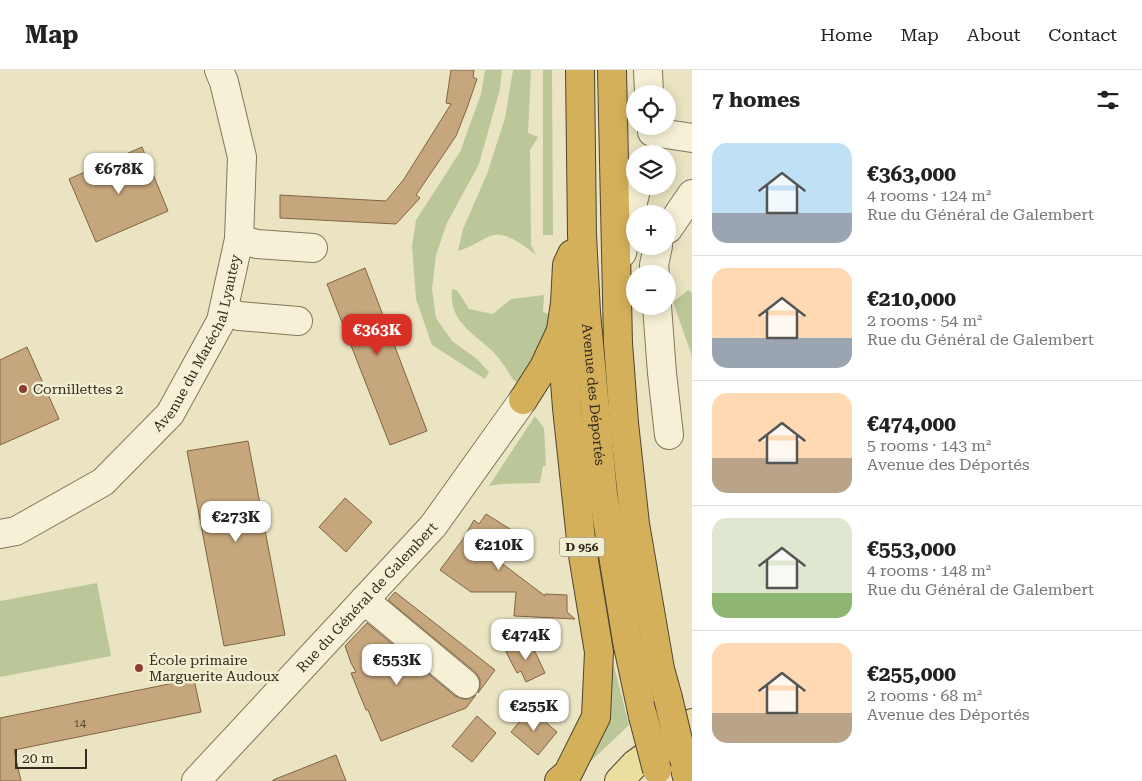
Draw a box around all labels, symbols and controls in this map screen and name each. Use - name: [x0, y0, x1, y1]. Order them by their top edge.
- text: Map: [25, 21, 79, 49]
- text: Home: [820, 24, 872, 45]
- text: Map: [900, 24, 939, 45]
- text: About: [967, 24, 1020, 45]
- text: Contact: [1048, 24, 1117, 45]
- map controls: [626, 85, 676, 315]
- button: locate: [626, 85, 676, 135]
- icon: filters: [1094, 86, 1122, 114]
- text: 7 homes: [712, 88, 800, 112]
- button: layers: [626, 145, 676, 195]
- pin: €678K: [84, 152, 154, 195]
- text: €678K: [95, 159, 143, 178]
- text: €363,000: [867, 162, 956, 186]
- icon: home: [752, 163, 812, 223]
- text: 4 rooms · 124 m²: [867, 186, 991, 205]
- button: +: [626, 205, 676, 255]
- text: Rue du Général de Galembert: [867, 205, 1094, 224]
- street label: Avenue du Maréchal Lyautey: [149, 252, 244, 435]
- button: −: [626, 265, 676, 315]
- text: €210,000: [867, 287, 956, 311]
- icon: home: [752, 288, 812, 348]
- text: 2 rooms · 54 m²: [867, 311, 982, 330]
- pin: €363K: [342, 314, 412, 356]
- text: €363K: [353, 320, 401, 339]
- street label: Avenue des Déportés: [579, 323, 608, 467]
- text: Rue du Général de Galembert: [867, 330, 1094, 349]
- place label: Cornillettes 2: [33, 381, 124, 397]
- marker: Cornillettes 2: [17, 383, 29, 395]
- text: €474,000: [867, 412, 956, 436]
- icon: home: [752, 413, 812, 473]
- text: 5 rooms · 143 m²: [867, 436, 991, 455]
- text: Avenue des Déportés: [867, 455, 1030, 474]
- pin: €273K: [201, 500, 271, 543]
- text: €273K: [212, 507, 260, 526]
- street label: Rue du Général de Galembert: [293, 519, 440, 675]
- pin: €210K: [464, 528, 534, 571]
- text: €210K: [475, 535, 523, 554]
- text: €553,000: [867, 537, 956, 561]
- road number: D 956: [560, 538, 604, 557]
- icon: home: [752, 538, 812, 598]
- text: 4 rooms · 148 m²: [867, 561, 991, 580]
- text: Rue du Général de Galembert: [867, 580, 1094, 599]
- pin: €474K: [491, 618, 561, 661]
- text: €474K: [502, 625, 550, 644]
- pin: €553K: [362, 644, 432, 686]
- text: €553K: [373, 650, 421, 669]
- place label: École primaire Marguerite Audoux: [149, 652, 279, 684]
- marker: École primaire Marguerite Audoux: [133, 662, 145, 674]
- text: €255,000: [867, 662, 956, 686]
- icon: home: [752, 663, 812, 723]
- text: 2 rooms · 68 m²: [867, 686, 982, 705]
- pin: €255K: [499, 690, 569, 732]
- text: €255K: [510, 696, 558, 715]
- text: Avenue des Déportés: [867, 705, 1030, 724]
- house number: 14: [74, 717, 87, 730]
- scale bar: [15, 746, 88, 769]
- text: 20 m: [22, 750, 54, 766]

